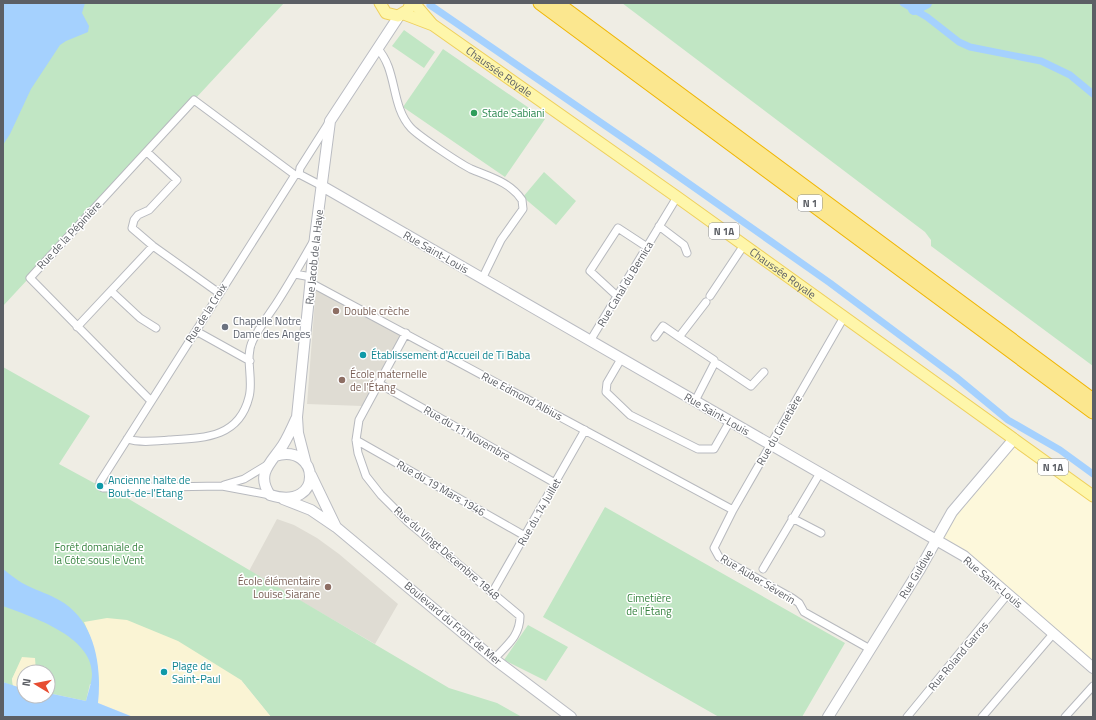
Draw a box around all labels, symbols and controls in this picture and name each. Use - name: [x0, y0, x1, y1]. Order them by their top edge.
- street label: Chaussée Royale: [463, 43, 536, 101]
- place label: Stade Sabiani: [482, 105, 545, 121]
- marker: Stade Sabiani: [469, 108, 479, 118]
- road number: N 1: [798, 195, 822, 211]
- street label: Rue de la Pépinière: [33, 197, 105, 273]
- street label: Rue Jacob de la Haye: [301, 208, 327, 306]
- road number: N 1A: [709, 223, 739, 239]
- street label: Rue Saint-Louis: [400, 227, 472, 277]
- street label: Rue Canal du Bernica: [593, 238, 657, 330]
- street label: Chaussée Royale: [746, 244, 820, 303]
- street label: Rue de la Croix: [181, 280, 231, 346]
- place label: Double crèche: [344, 303, 410, 319]
- marker: Double crèche: [331, 306, 341, 316]
- place label: Chapelle Notre Dame des Anges: [233, 313, 310, 342]
- marker: Chapelle Notre Dame des Anges: [220, 322, 230, 332]
- place label: Établissement d'Accueil de Ti Baba: [371, 347, 531, 363]
- marker: Établissement d'Accueil de Ti Baba: [358, 350, 368, 360]
- place label: École maternelle de l'Étang: [350, 366, 428, 395]
- street label: Rue Edmond Albius: [479, 368, 565, 424]
- marker: École maternelle de l'Étang: [337, 375, 347, 385]
- street label: Rue Saint-Louis: [681, 389, 753, 439]
- street label: Rue du Cimetière: [752, 391, 806, 468]
- street label: Rue du 11 Novembre: [421, 402, 514, 465]
- street label: Rue du 19 Mars 1946: [394, 456, 488, 520]
- road number: N 1A: [1038, 459, 1068, 475]
- place label: Ancienne halte de Bout-de-l'Etang: [108, 472, 191, 501]
- street label: Rue du 14 Juillet: [513, 475, 565, 549]
- marker: Ancienne halte de Bout-de-l'Etang: [95, 481, 105, 491]
- street label: Rue du Vingt Décembre 1848: [391, 503, 503, 603]
- park label: Forêt domaniale de la Côte sous le Vent: [54, 539, 144, 568]
- street label: Rue Guldive: [895, 546, 937, 602]
- street label: Rue Auber Séverin: [718, 550, 799, 608]
- street label: Rue Saint-Louis: [960, 552, 1026, 612]
- place label: École élémentaire Louise Siarane: [238, 573, 320, 602]
- street label: Boulevard du Front de Mer: [401, 577, 505, 669]
- marker: École élémentaire Louise Siarane: [323, 582, 333, 592]
- park label: Cimetière de l'Étang: [626, 590, 672, 619]
- street label: Rue Roland Garros: [924, 618, 992, 694]
- place label: Plage de Saint-Paul: [172, 658, 221, 687]
- north arrow: [16, 664, 56, 704]
- marker: Plage de Saint-Paul: [159, 667, 169, 677]
- text: N: [18, 677, 35, 687]

